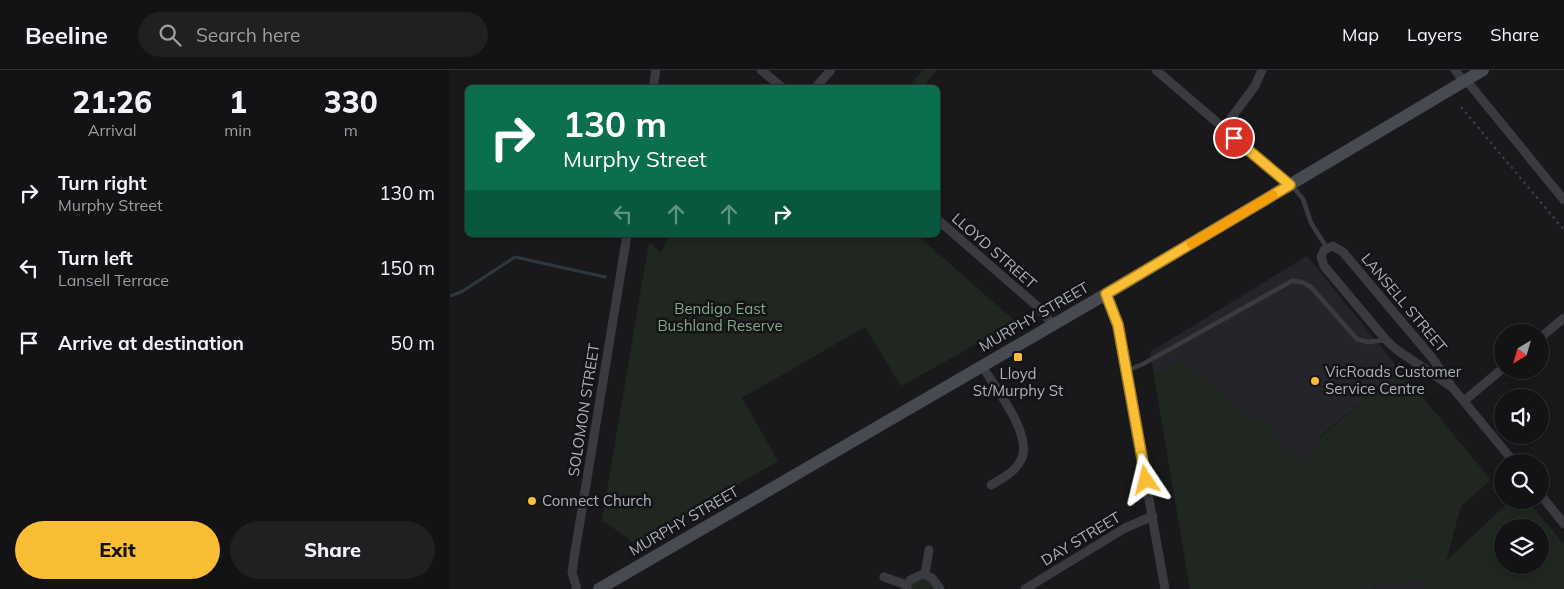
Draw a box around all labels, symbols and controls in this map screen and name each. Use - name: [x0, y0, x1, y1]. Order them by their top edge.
- search box: [138, 12, 488, 57]
- text: Beeline: [25, 20, 108, 50]
- icon: search: [156, 21, 184, 49]
- text: Search here: [196, 23, 300, 47]
- text: Map: [1342, 23, 1379, 46]
- text: Layers: [1407, 23, 1462, 46]
- text: Share: [1490, 23, 1539, 46]
- text: 21:26: [72, 83, 152, 121]
- text: 1: [229, 83, 247, 121]
- text: 330: [324, 83, 378, 121]
- text: 130 m: [563, 102, 667, 146]
- icon: right: [480, 105, 545, 170]
- pin: [1213, 117, 1255, 159]
- text: Arrival: [88, 120, 137, 140]
- text: min: [224, 120, 252, 140]
- text: m: [344, 120, 358, 140]
- icon: arrive: [1220, 124, 1248, 152]
- text: Murphy Street: [563, 145, 707, 173]
- text: Turn right: [58, 171, 147, 195]
- icon: right: [15, 179, 43, 207]
- text: 130 m: [379, 181, 435, 205]
- text: Murphy Street: [58, 195, 163, 215]
- icon: left: [609, 200, 637, 228]
- icon: ahead: [662, 200, 690, 228]
- icon: ahead: [715, 200, 743, 228]
- icon: right: [768, 200, 796, 228]
- street label: LLOYD STREET: [948, 209, 1041, 293]
- text: Turn left: [58, 246, 133, 270]
- street label: LANSELL STREET: [1357, 249, 1451, 356]
- icon: left: [15, 254, 43, 282]
- text: 150 m: [379, 256, 435, 280]
- text: Lansell Terrace: [58, 270, 169, 290]
- street label: MURPHY STREET: [976, 277, 1092, 356]
- park label: Bendigo East Bushland Reserve: [657, 299, 783, 335]
- north arrow: [1494, 324, 1549, 379]
- map controls: [1494, 324, 1549, 574]
- icon: arrive: [15, 329, 43, 357]
- text: Arrive at destination: [58, 331, 244, 355]
- text: 50 m: [391, 331, 435, 355]
- street label: SOLOMON STREET: [564, 342, 603, 478]
- marker: Lloyd St/Murphy St: [1012, 351, 1024, 363]
- place label: VicRoads Customer Service Centre: [1325, 362, 1462, 398]
- place label: Lloyd St/Murphy St: [973, 364, 1063, 400]
- marker: VicRoads Customer Service Centre: [1309, 375, 1321, 387]
- button: sound: [1494, 389, 1549, 444]
- position arrow: [1119, 453, 1171, 505]
- button: search: [1494, 454, 1549, 509]
- street label: MURPHY STREET: [626, 481, 742, 560]
- place label: Connect Church: [542, 491, 652, 510]
- marker: Connect Church: [526, 495, 538, 507]
- street label: DAY STREET: [1038, 507, 1124, 570]
- button: layers: [1494, 519, 1549, 574]
- button: Exit: [15, 521, 220, 579]
- button: Share: [230, 521, 435, 579]

